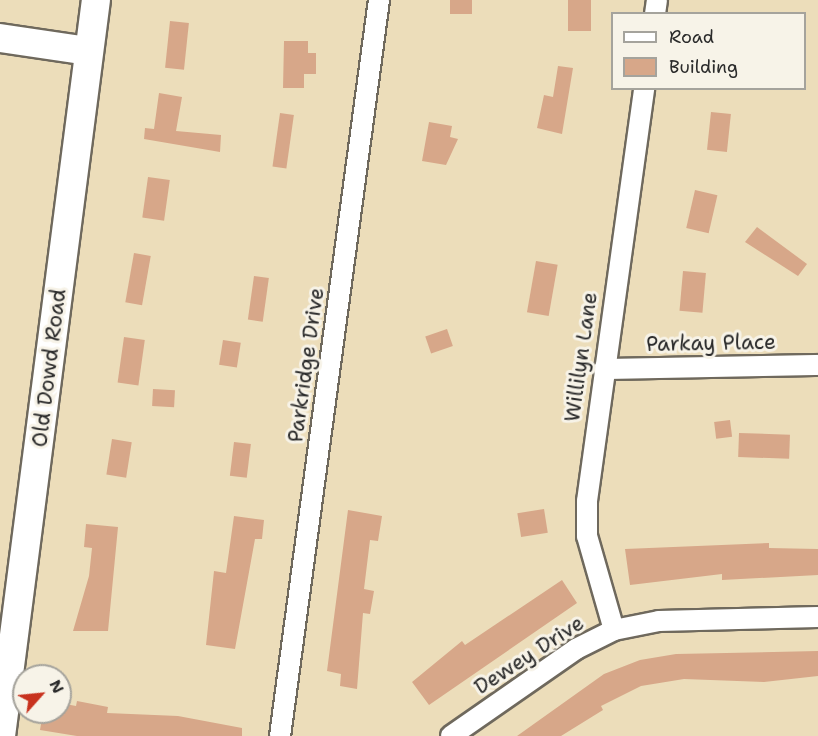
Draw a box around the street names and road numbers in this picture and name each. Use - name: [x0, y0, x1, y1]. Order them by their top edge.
- street label: Parkridge Drive: [283, 286, 329, 444]
- street label: Old Dowd Road: [27, 287, 71, 449]
- street label: Willilyn Lane: [559, 290, 603, 424]
- street label: Parkay Place: [646, 329, 776, 357]
- street label: Dewey Drive: [469, 610, 589, 700]

